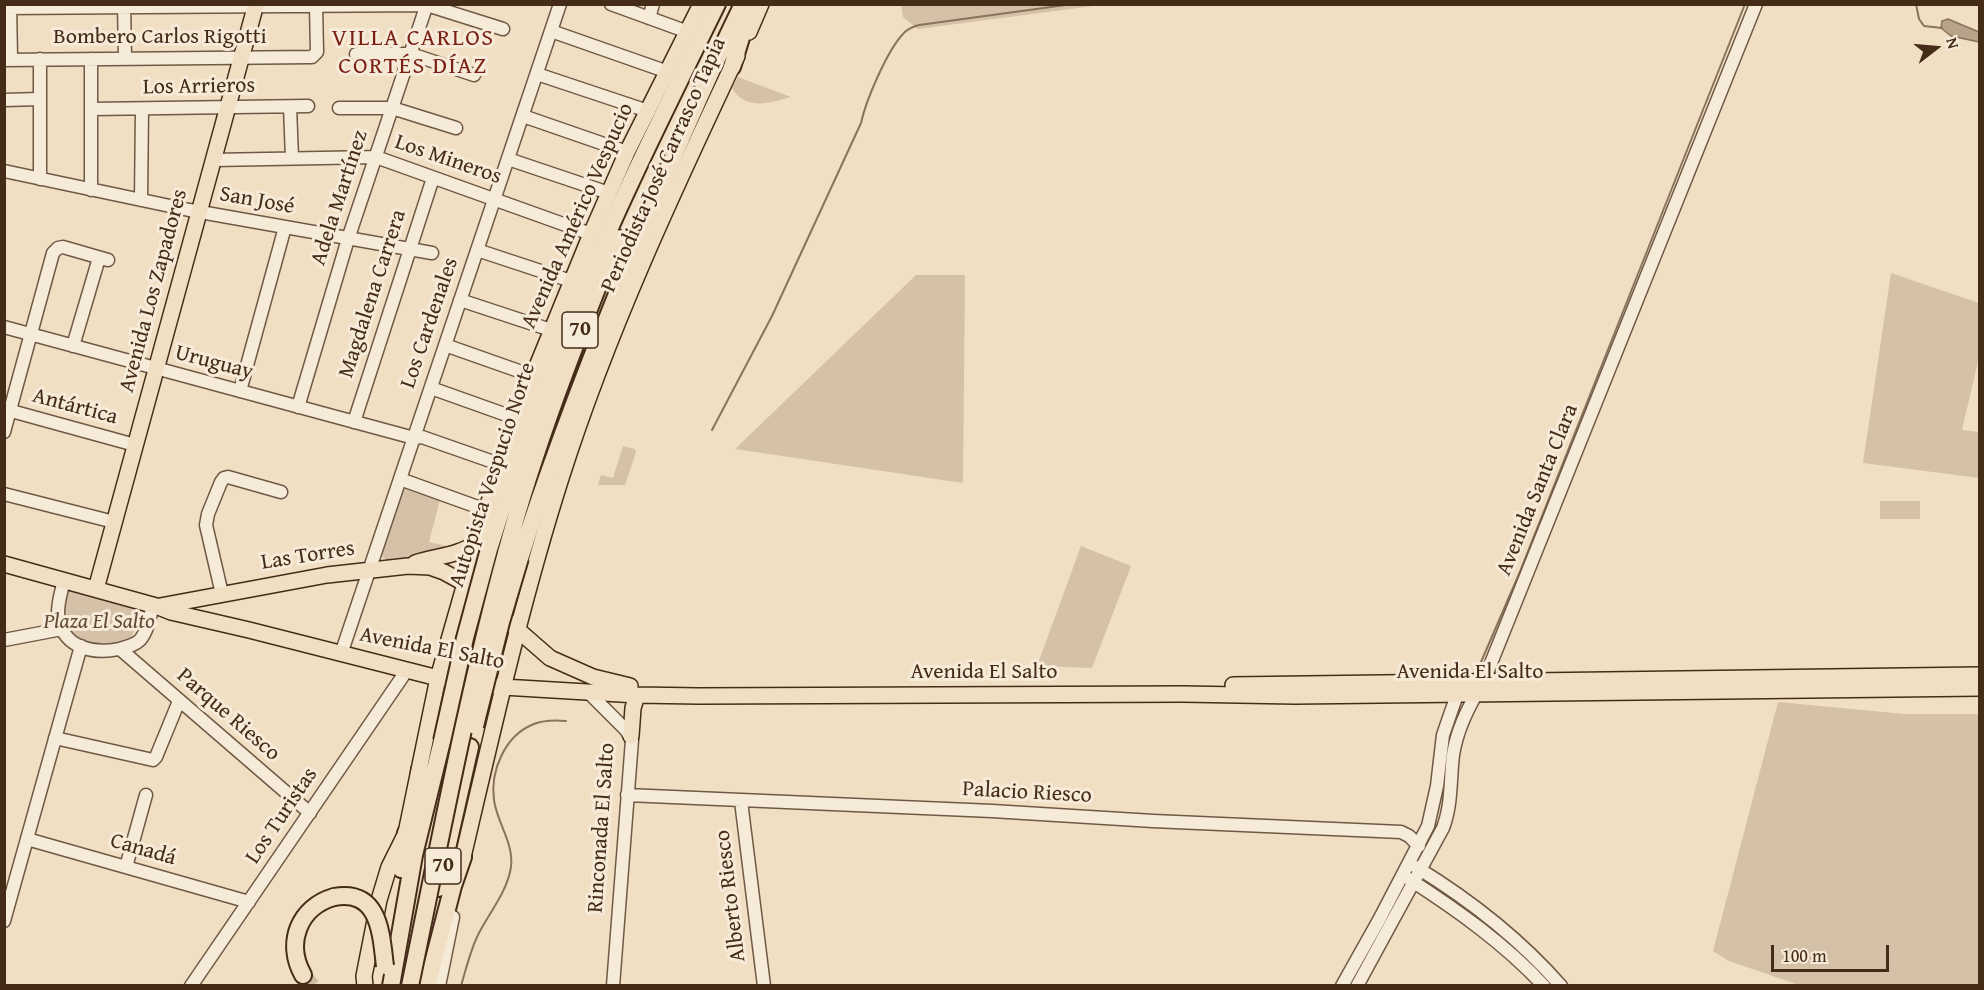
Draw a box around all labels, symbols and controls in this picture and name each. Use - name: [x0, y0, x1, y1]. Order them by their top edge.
- north arrow: [1906, 18, 1966, 78]
- street label: Bombero Carlos Rigotti: [53, 24, 267, 50]
- district label: VILLA CARLOS CORTÉS DÍAZ: [331, 25, 495, 81]
- street label: Periodista José Carrasco Tapia: [596, 34, 732, 296]
- text: N: [1940, 35, 1966, 51]
- street label: Los Arrieros: [143, 73, 255, 101]
- street label: Avenida Américo Vespucio: [516, 99, 640, 333]
- street label: Adela Martínez: [306, 127, 374, 269]
- street label: Los Mineros: [391, 129, 505, 191]
- street label: San José: [218, 181, 296, 221]
- street label: Avenida Los Zapadores: [114, 187, 194, 395]
- street label: Magdalena Carrera: [333, 207, 413, 381]
- street label: Los Cardenales: [395, 254, 465, 392]
- road number: 70: [562, 312, 598, 348]
- street label: Uruguay: [172, 340, 256, 386]
- street label: Autopista Vespucio Norte: [444, 359, 542, 591]
- street label: Antártica: [30, 383, 120, 431]
- street label: Avenida Santa Clara: [1492, 400, 1584, 580]
- street label: Las Torres: [259, 536, 357, 576]
- park label: Plaza El Salto: [43, 609, 155, 635]
- street label: Avenida El Salto: [357, 622, 507, 676]
- street label: Avenida El Salto: [911, 659, 1057, 685]
- street label: Avenida El Salto: [1397, 659, 1543, 685]
- street label: Parque Riesco: [171, 663, 285, 767]
- street label: Rinconada El Salto: [583, 742, 621, 914]
- street label: Los Turistas: [240, 763, 324, 869]
- street label: Palacio Riesco: [962, 776, 1092, 810]
- street label: Canadá: [107, 828, 179, 872]
- street label: Alberto Riesco: [710, 828, 752, 964]
- road number: 70: [425, 848, 461, 884]
- scale bar: [1774, 933, 1892, 971]
- text: 100 m: [1782, 942, 1827, 969]

